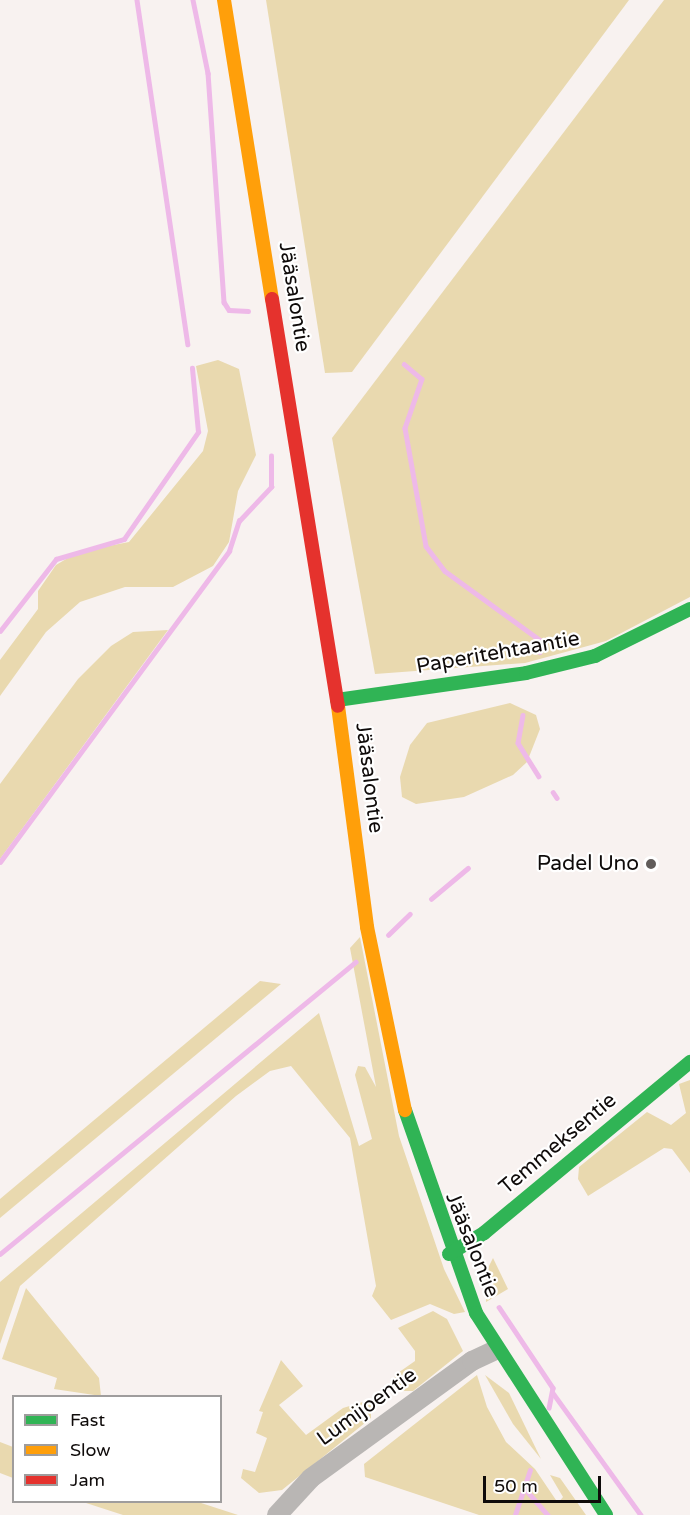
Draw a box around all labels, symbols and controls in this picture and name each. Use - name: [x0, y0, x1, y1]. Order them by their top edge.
- street label: Jääsalontie: [273, 240, 315, 354]
- street label: Paperitehtaantie: [414, 626, 582, 680]
- street label: Jääsalontie: [350, 721, 388, 835]
- place label: Padel Uno: [537, 851, 639, 877]
- marker: Padel Uno: [644, 857, 658, 871]
- street label: Temmeksentie: [494, 1088, 622, 1200]
- street label: Jääsalontie: [440, 1189, 504, 1301]
- street label: Lumijoentie: [312, 1362, 422, 1452]
- legend: [12, 1395, 222, 1503]
- text: Fast: [70, 1409, 105, 1431]
- text: Slow: [70, 1439, 111, 1461]
- scale bar: [486, 1464, 604, 1502]
- text: Jam: [70, 1469, 105, 1491]
- text: 50 m: [494, 1475, 538, 1497]

